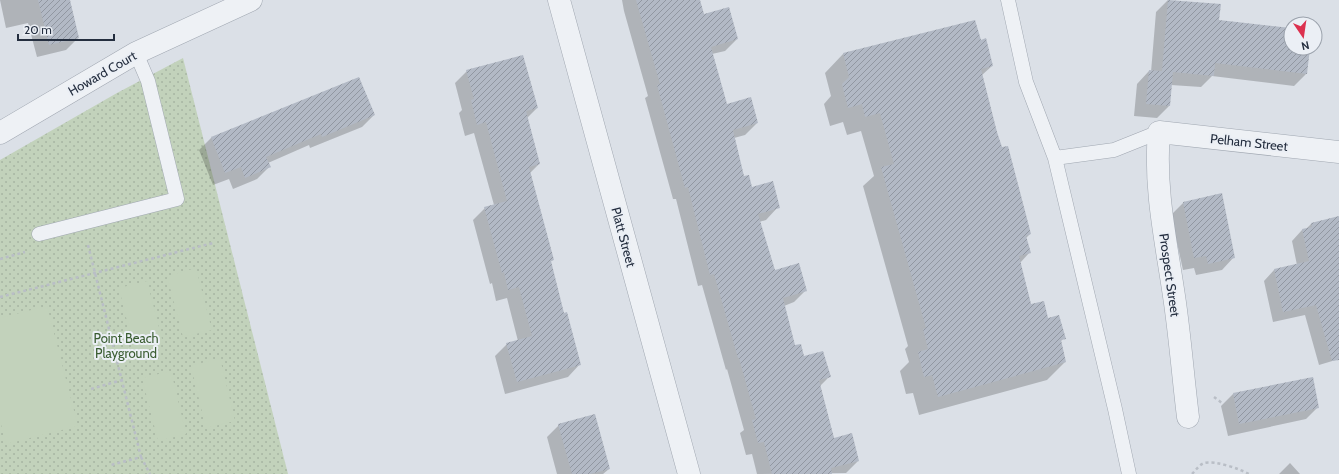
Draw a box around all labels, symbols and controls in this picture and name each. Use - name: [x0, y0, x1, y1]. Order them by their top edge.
- scale bar: [18, 16, 114, 42]
- north arrow: [1283, 16, 1323, 56]
- text: 20 m: [24, 22, 52, 37]
- text: N: [1300, 38, 1311, 53]
- street label: Howard Court: [65, 47, 139, 99]
- street label: Pelham Street: [1209, 130, 1289, 154]
- street label: Platt Street: [608, 205, 640, 269]
- street label: Prospect Street: [1156, 232, 1184, 318]
- park label: Point Beach Playground: [93, 330, 159, 361]

